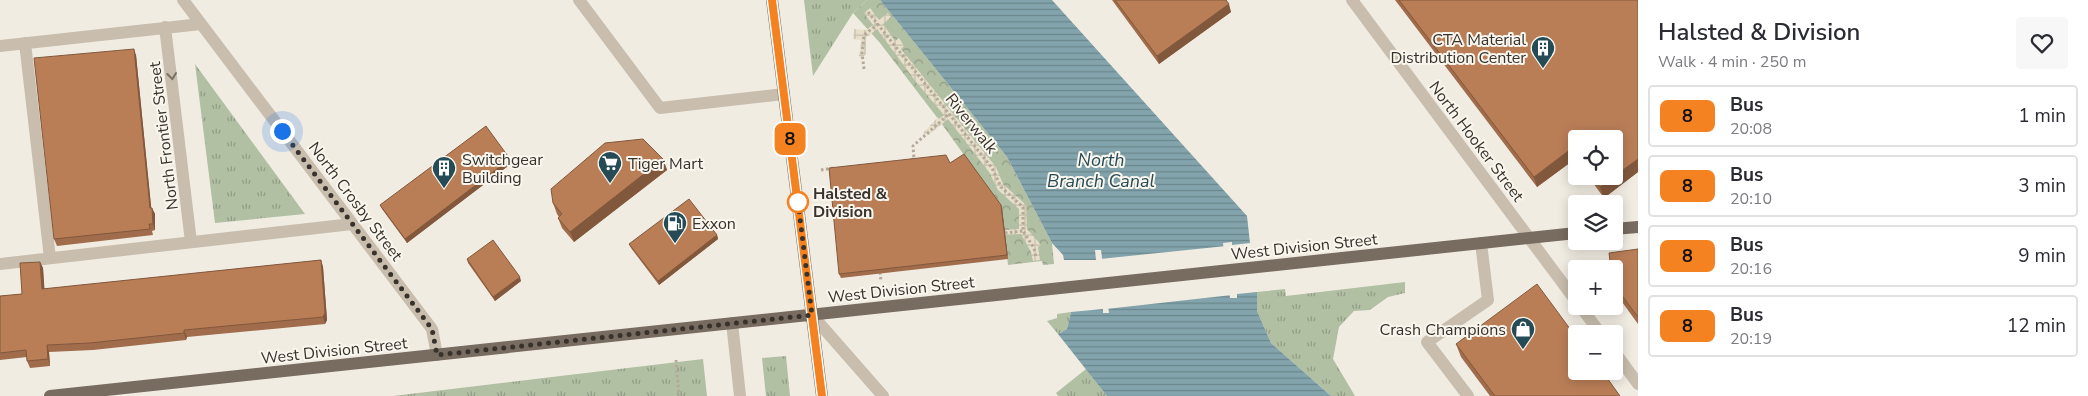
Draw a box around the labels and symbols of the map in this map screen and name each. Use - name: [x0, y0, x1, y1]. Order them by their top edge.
- place label: CTA Material Distribution Center: [1390, 29, 1526, 69]
- building icon: CTA Material Distribution Center: [1530, 35, 1556, 69]
- street label: North Frontier Street: [144, 60, 184, 211]
- one-way arrow: [166, 72, 177, 80]
- street label: North Hooker Street: [1424, 77, 1529, 207]
- street label: Riverwalk: [940, 89, 1003, 159]
- your location: [270, 119, 295, 144]
- line badge: 8: [774, 123, 806, 155]
- street label: North Crosby Street: [303, 138, 408, 266]
- water label: North Branch Canal: [1047, 148, 1155, 193]
- place label: Switchgear Building: [462, 149, 543, 189]
- supermarket icon: Tiger Mart: [597, 150, 623, 184]
- place label: Tiger Mart: [628, 153, 703, 175]
- building icon: Switchgear Building: [431, 155, 457, 189]
- place label: Halsted & Division: [813, 183, 888, 223]
- marker: Halsted & Division: [787, 191, 809, 213]
- fuel station icon: Exxon: [662, 210, 688, 244]
- place label: Exxon: [692, 213, 736, 235]
- street label: West Division Street: [1230, 228, 1379, 266]
- street label: West Division Street: [827, 271, 976, 309]
- shop icon: Crash Champions: [1510, 316, 1536, 350]
- place label: Crash Champions: [1379, 319, 1506, 341]
- street label: West Division Street: [260, 332, 409, 370]

